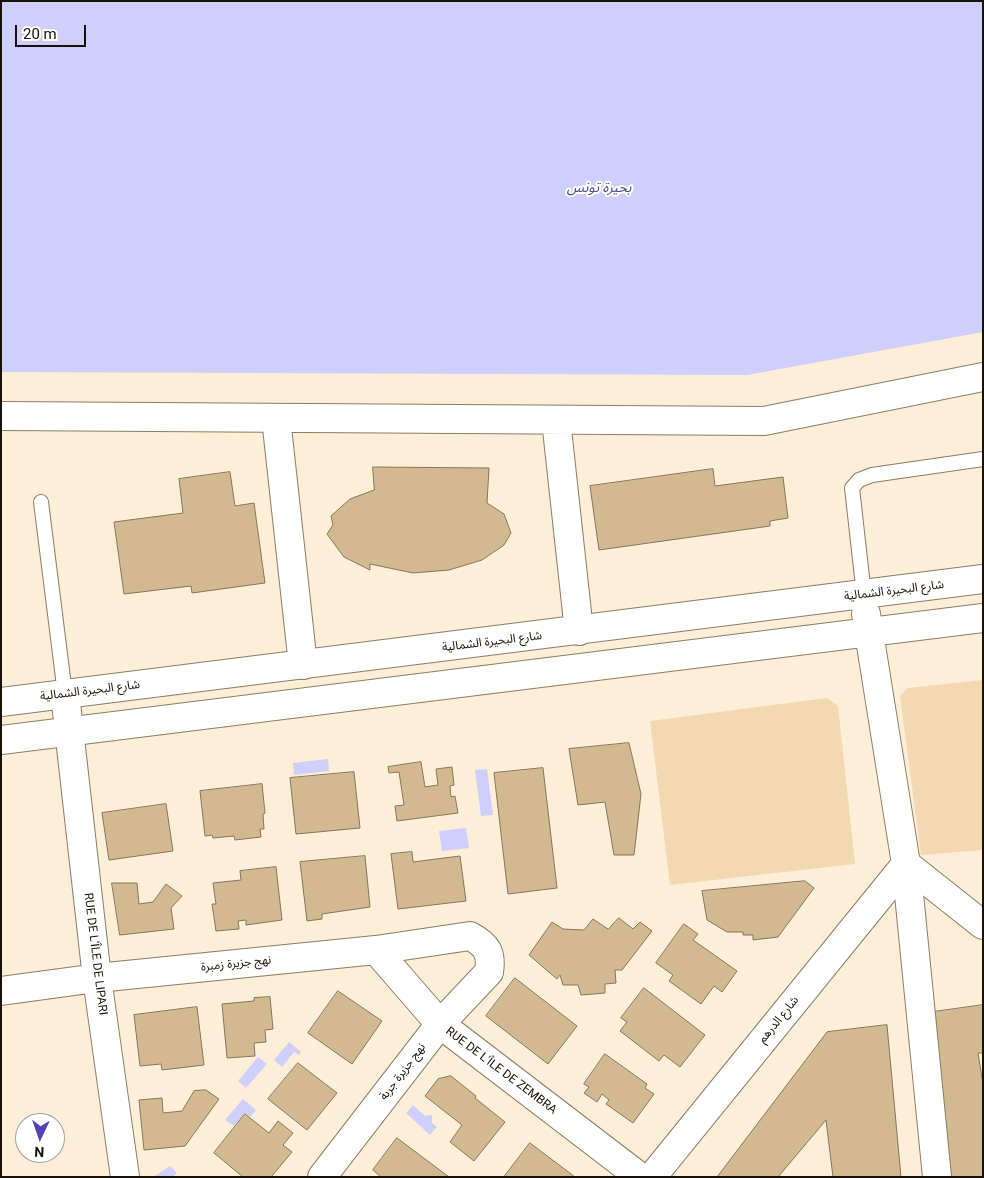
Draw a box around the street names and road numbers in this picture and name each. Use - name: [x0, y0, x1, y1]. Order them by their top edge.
- street label: شارع البحيرة الشمالية: [843, 578, 945, 604]
- street label: شارع البحيرة الشمالية: [441, 629, 543, 655]
- street label: شارع البحيرة الشمالية: [39, 678, 141, 704]
- street label: RUE DE L'ÎLE DE LIPARI: [80, 892, 110, 1016]
- street label: نهج جزيرة زمبرة: [200, 953, 272, 975]
- street label: شارع الدرهم: [756, 994, 802, 1046]
- street label: RUE DE L'ÎLE DE ZEMBRA: [443, 1024, 559, 1118]
- street label: نهج جزيرة جربة: [377, 1041, 429, 1103]

